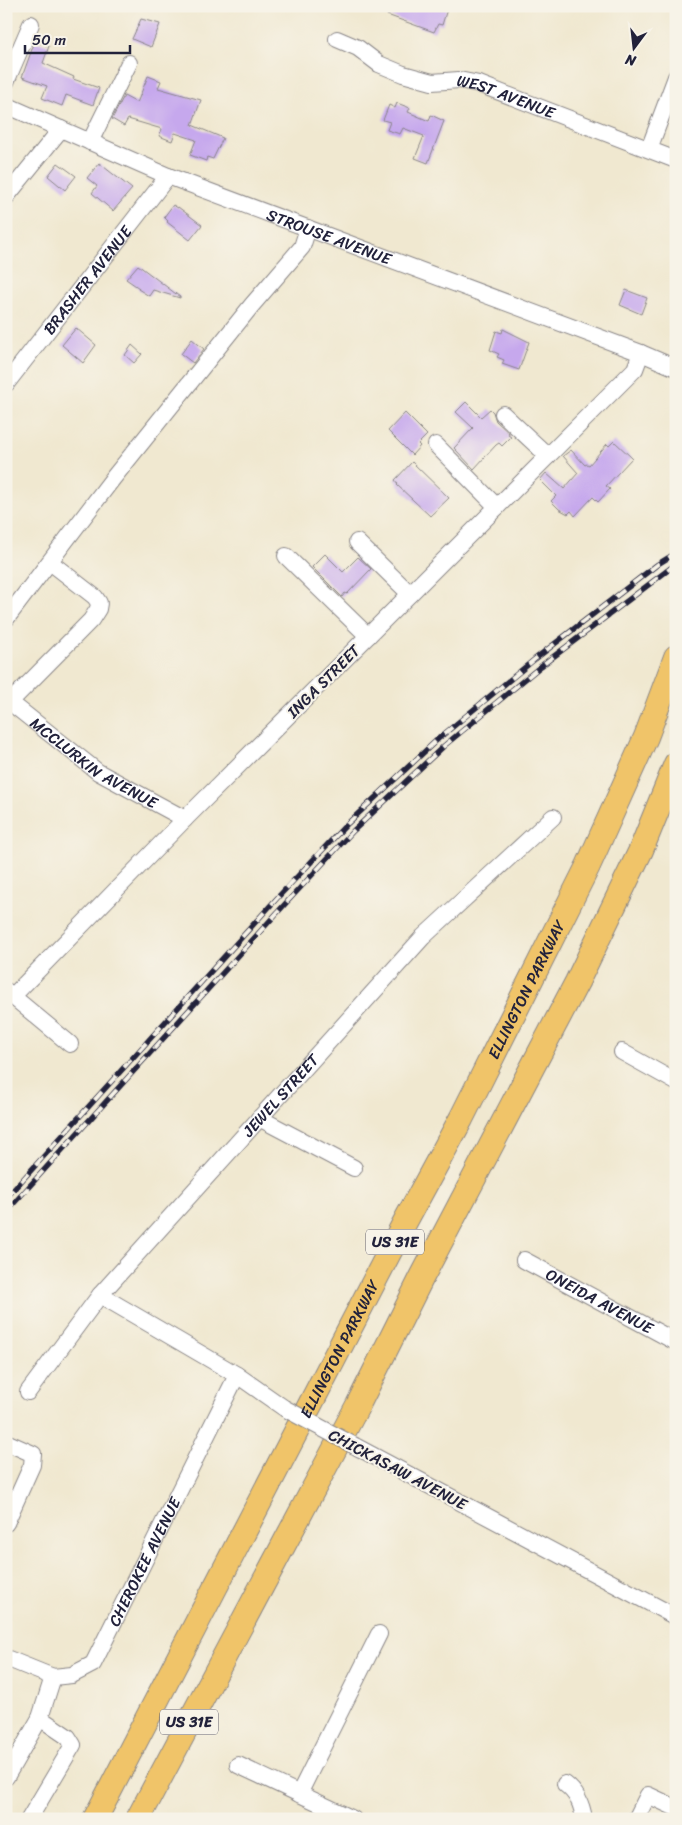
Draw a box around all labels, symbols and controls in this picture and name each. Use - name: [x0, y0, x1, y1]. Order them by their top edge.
- scale bar: [25, 22, 130, 54]
- north arrow: [610, 22, 660, 72]
- text: 50 m: [32, 27, 67, 53]
- text: N: [623, 47, 640, 74]
- street label: WEST AVENUE: [454, 66, 560, 127]
- street label: STROUSE AVENUE: [262, 200, 397, 274]
- street label: BRASHER AVENUE: [35, 218, 140, 341]
- street label: INGA STREET: [279, 637, 368, 726]
- street label: MCCLURKIN AVENUE: [23, 709, 164, 817]
- street label: ELLINGTON PARKWAY: [479, 914, 574, 1064]
- street label: JEWEL STREET: [234, 1046, 327, 1145]
- road number: US 31E: [366, 1230, 424, 1254]
- street label: ONEIDA AVENUE: [540, 1260, 660, 1343]
- street label: ELLINGTON PARKWAY: [292, 1273, 388, 1423]
- street label: CHICKASAW AVENUE: [323, 1421, 473, 1519]
- street label: CHEROKEE AVENUE: [100, 1491, 190, 1631]
- road number: US 31E: [160, 1710, 218, 1734]

